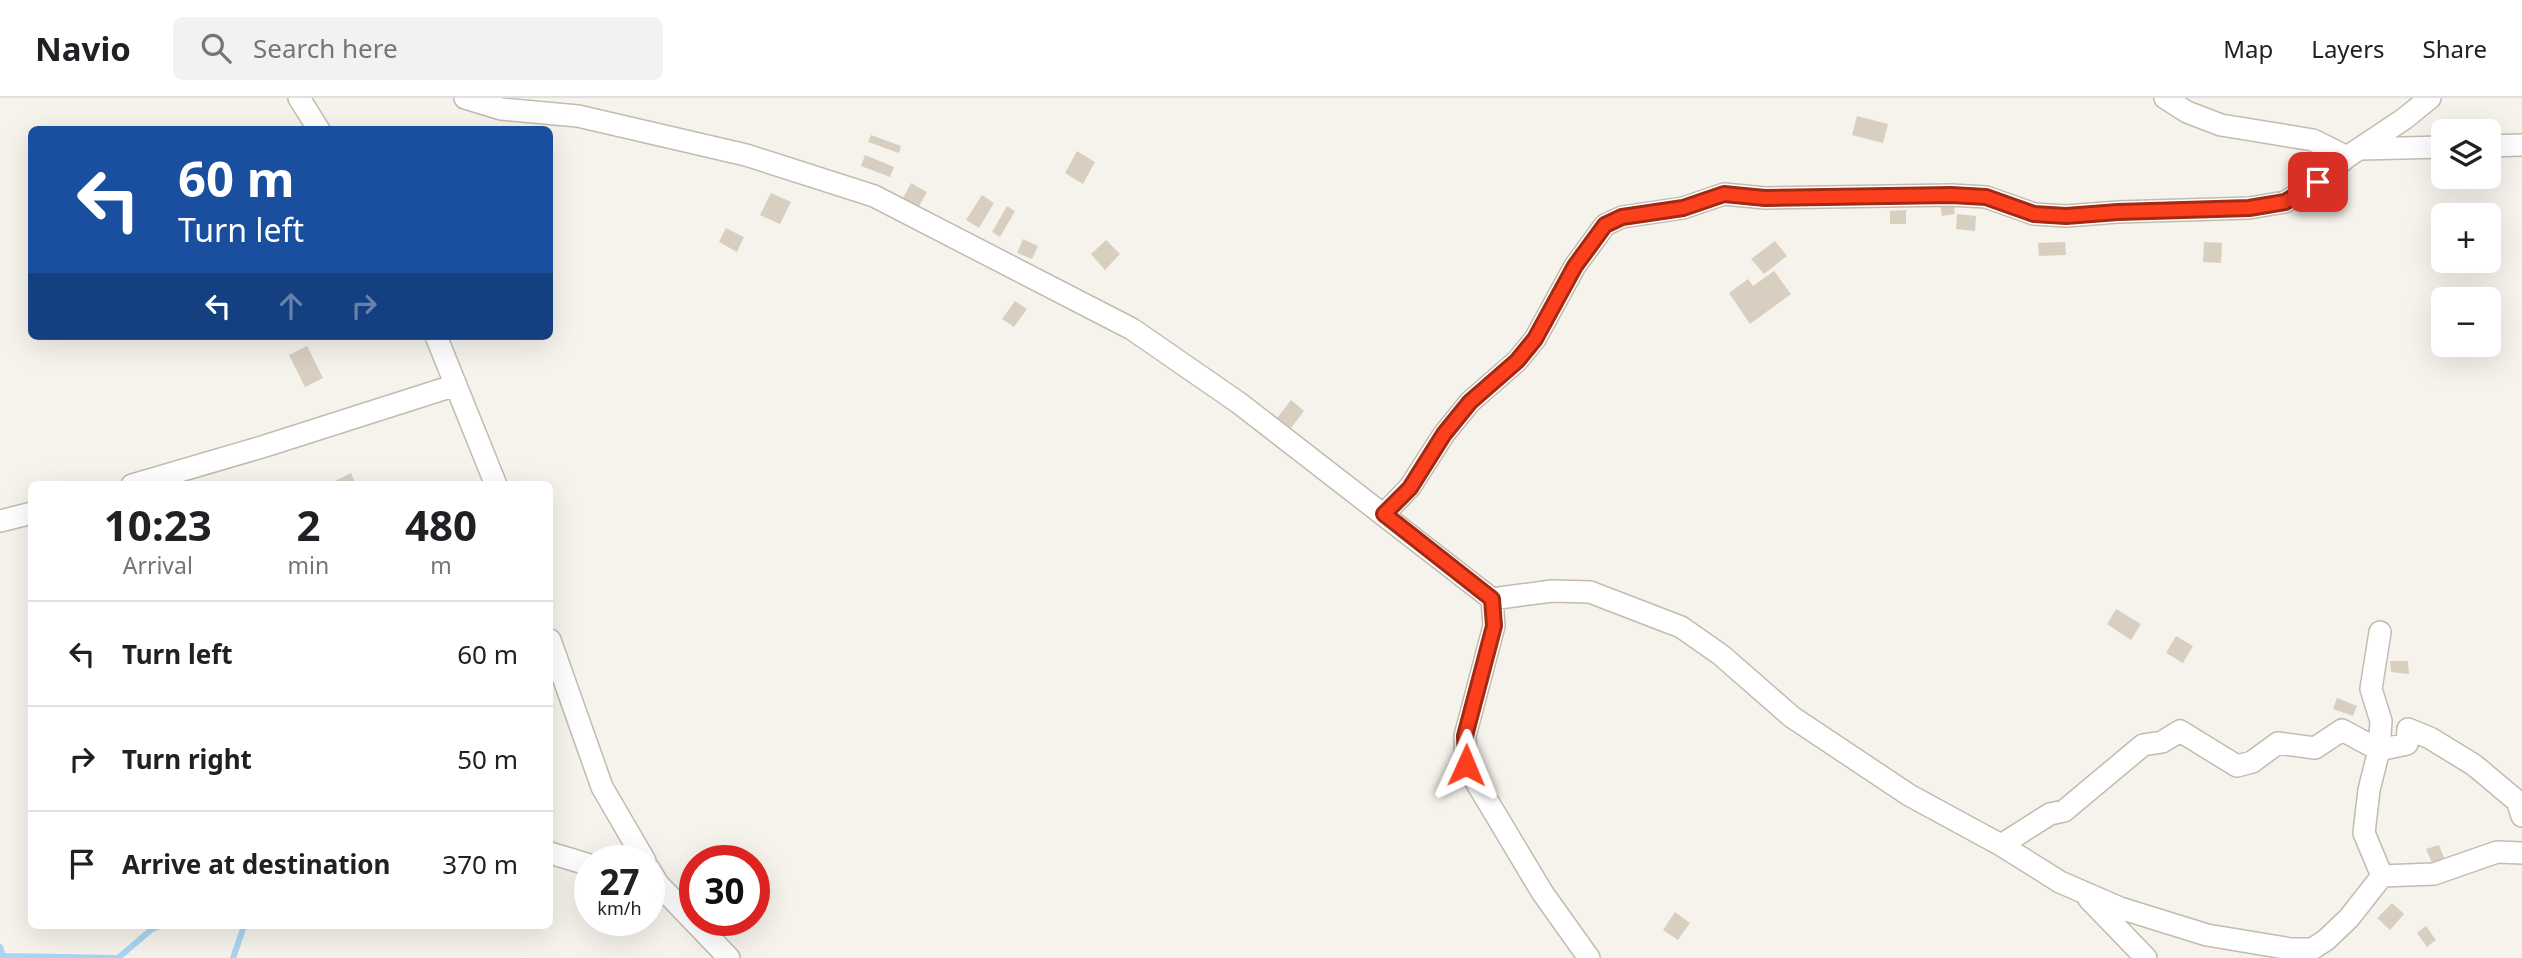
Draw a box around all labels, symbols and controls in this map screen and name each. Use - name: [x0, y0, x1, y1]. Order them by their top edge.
- search box: [173, 17, 663, 80]
- text: Navio: [35, 26, 131, 71]
- icon: search: [197, 29, 235, 67]
- text: Search here: [253, 30, 398, 66]
- text: Map: [2223, 32, 2273, 65]
- text: Layers: [2311, 32, 2385, 65]
- text: Share: [2423, 32, 2487, 65]
- map controls: [2431, 119, 2501, 357]
- button: layers: [2431, 119, 2501, 189]
- text: 60 m: [178, 145, 295, 211]
- pin: [2288, 152, 2348, 212]
- icon: left: [63, 154, 154, 245]
- icon: arrive: [2299, 163, 2337, 201]
- button: +: [2431, 203, 2501, 273]
- text: Turn left: [178, 208, 304, 251]
- icon: left: [199, 287, 237, 325]
- icon: ahead: [272, 287, 310, 325]
- icon: right: [345, 287, 383, 325]
- button: −: [2431, 287, 2501, 357]
- text: 10:23: [104, 496, 212, 553]
- text: 2: [296, 496, 320, 553]
- text: 480: [405, 496, 477, 553]
- text: Arrival: [123, 549, 193, 581]
- text: min: [288, 549, 329, 581]
- text: m: [430, 549, 452, 581]
- icon: left: [63, 635, 101, 673]
- text: Turn left: [122, 636, 233, 672]
- text: 60 m: [457, 636, 518, 672]
- position arrow: [1429, 728, 1503, 802]
- icon: right: [63, 740, 101, 778]
- text: Turn right: [122, 741, 252, 777]
- text: 50 m: [457, 741, 518, 777]
- icon: arrive: [63, 845, 101, 883]
- speed limit sign: 30: [679, 845, 770, 936]
- text: Arrive at destination: [122, 846, 391, 882]
- text: 370 m: [442, 846, 518, 882]
- text: 27: [599, 858, 640, 905]
- text: km/h: [597, 896, 642, 920]

